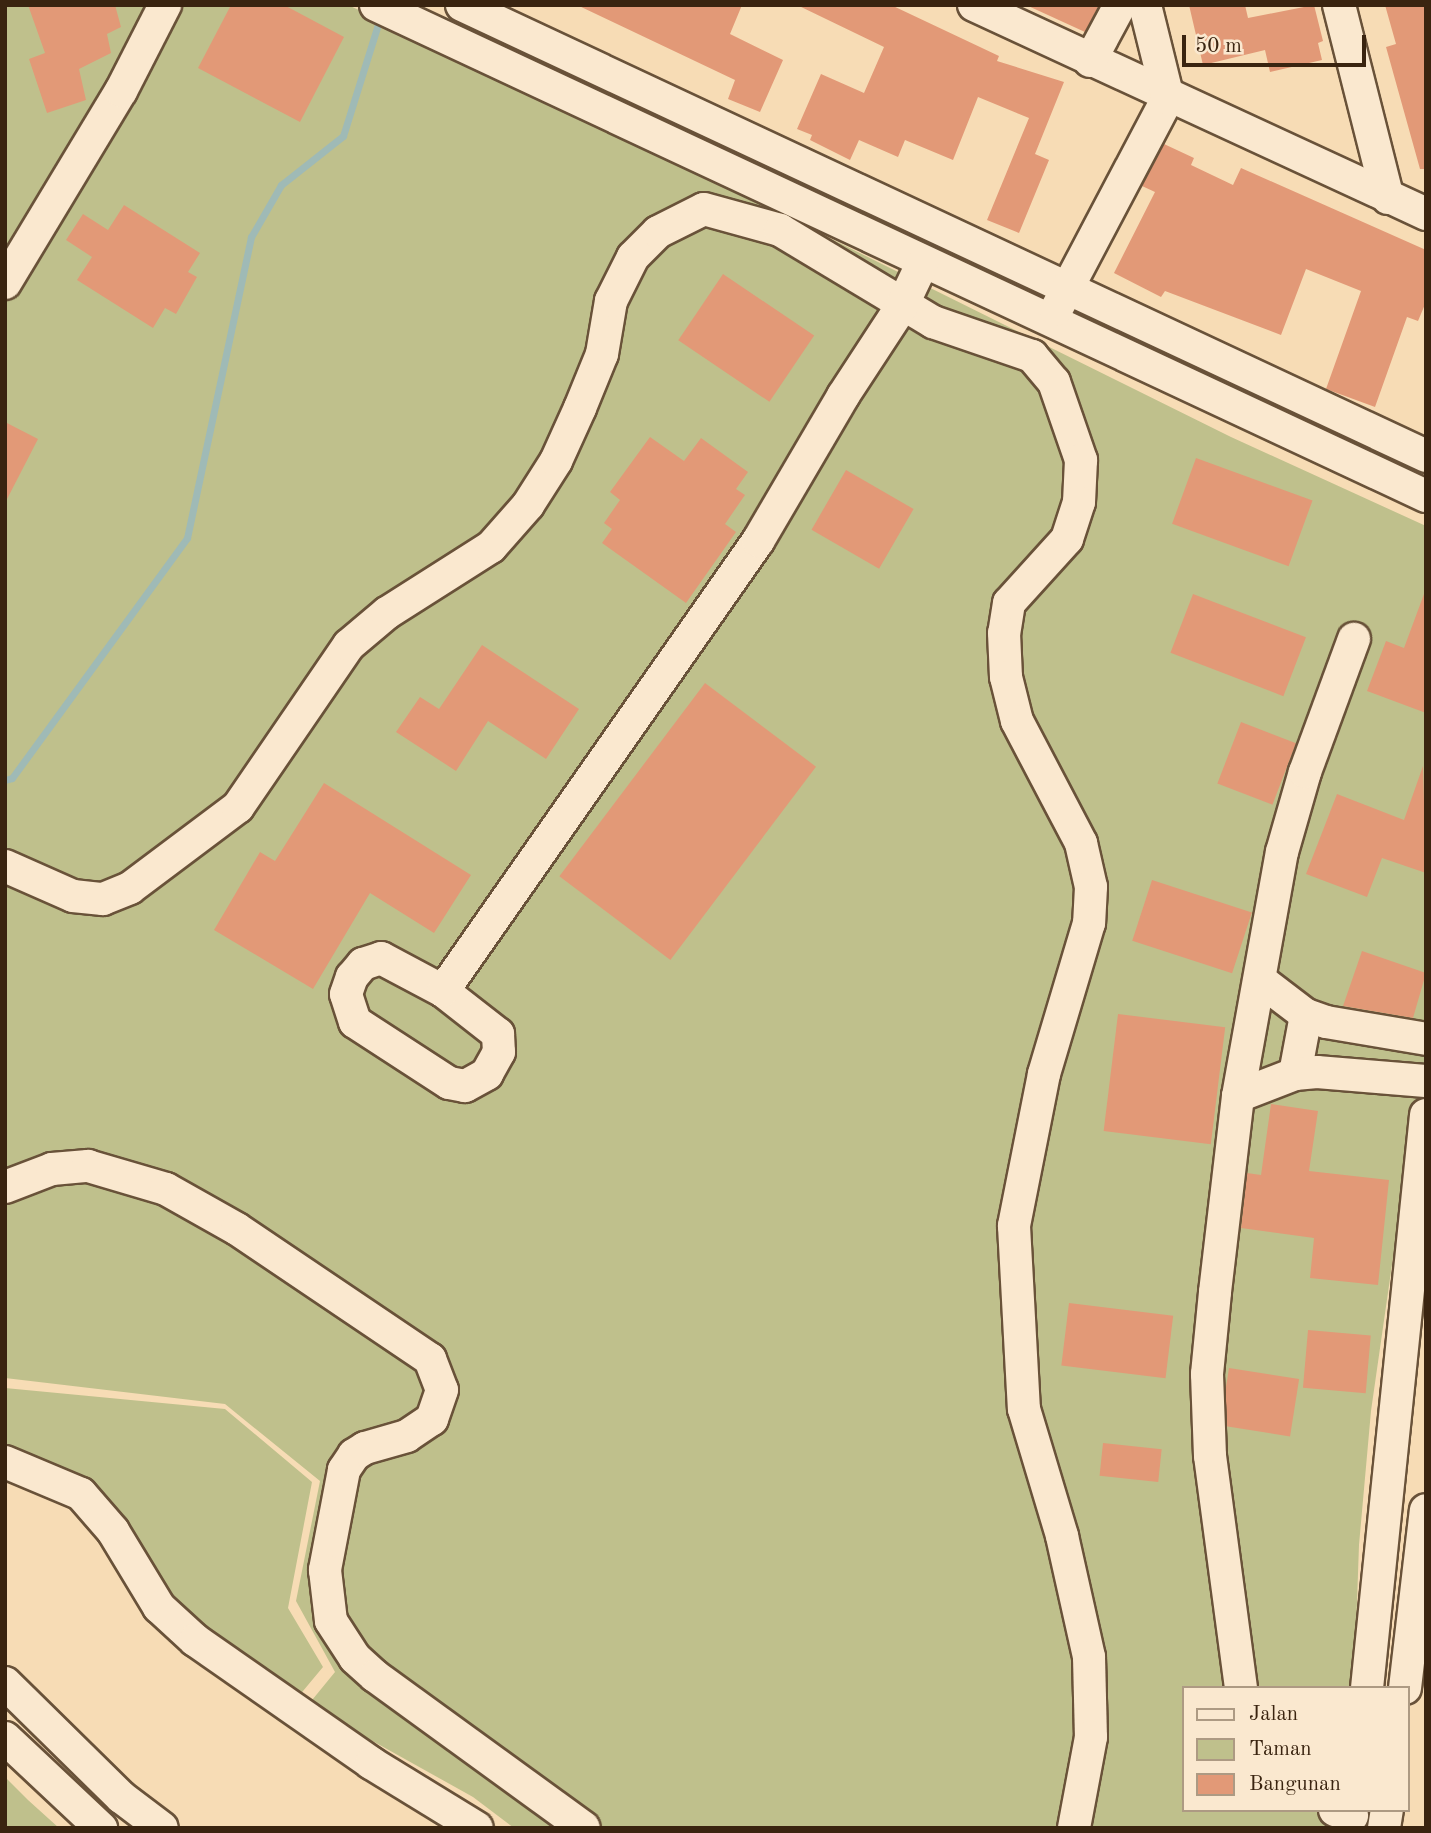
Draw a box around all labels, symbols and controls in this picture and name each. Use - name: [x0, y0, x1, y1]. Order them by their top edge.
- scale bar: [1186, 21, 1370, 65]
- text: 50 m: [1195, 36, 1242, 57]
- legend: [1182, 1686, 1410, 1812]
- text: Jalan: [1249, 1704, 1298, 1725]
- text: Taman: [1249, 1739, 1312, 1760]
- text: Bangunan: [1249, 1774, 1341, 1795]

